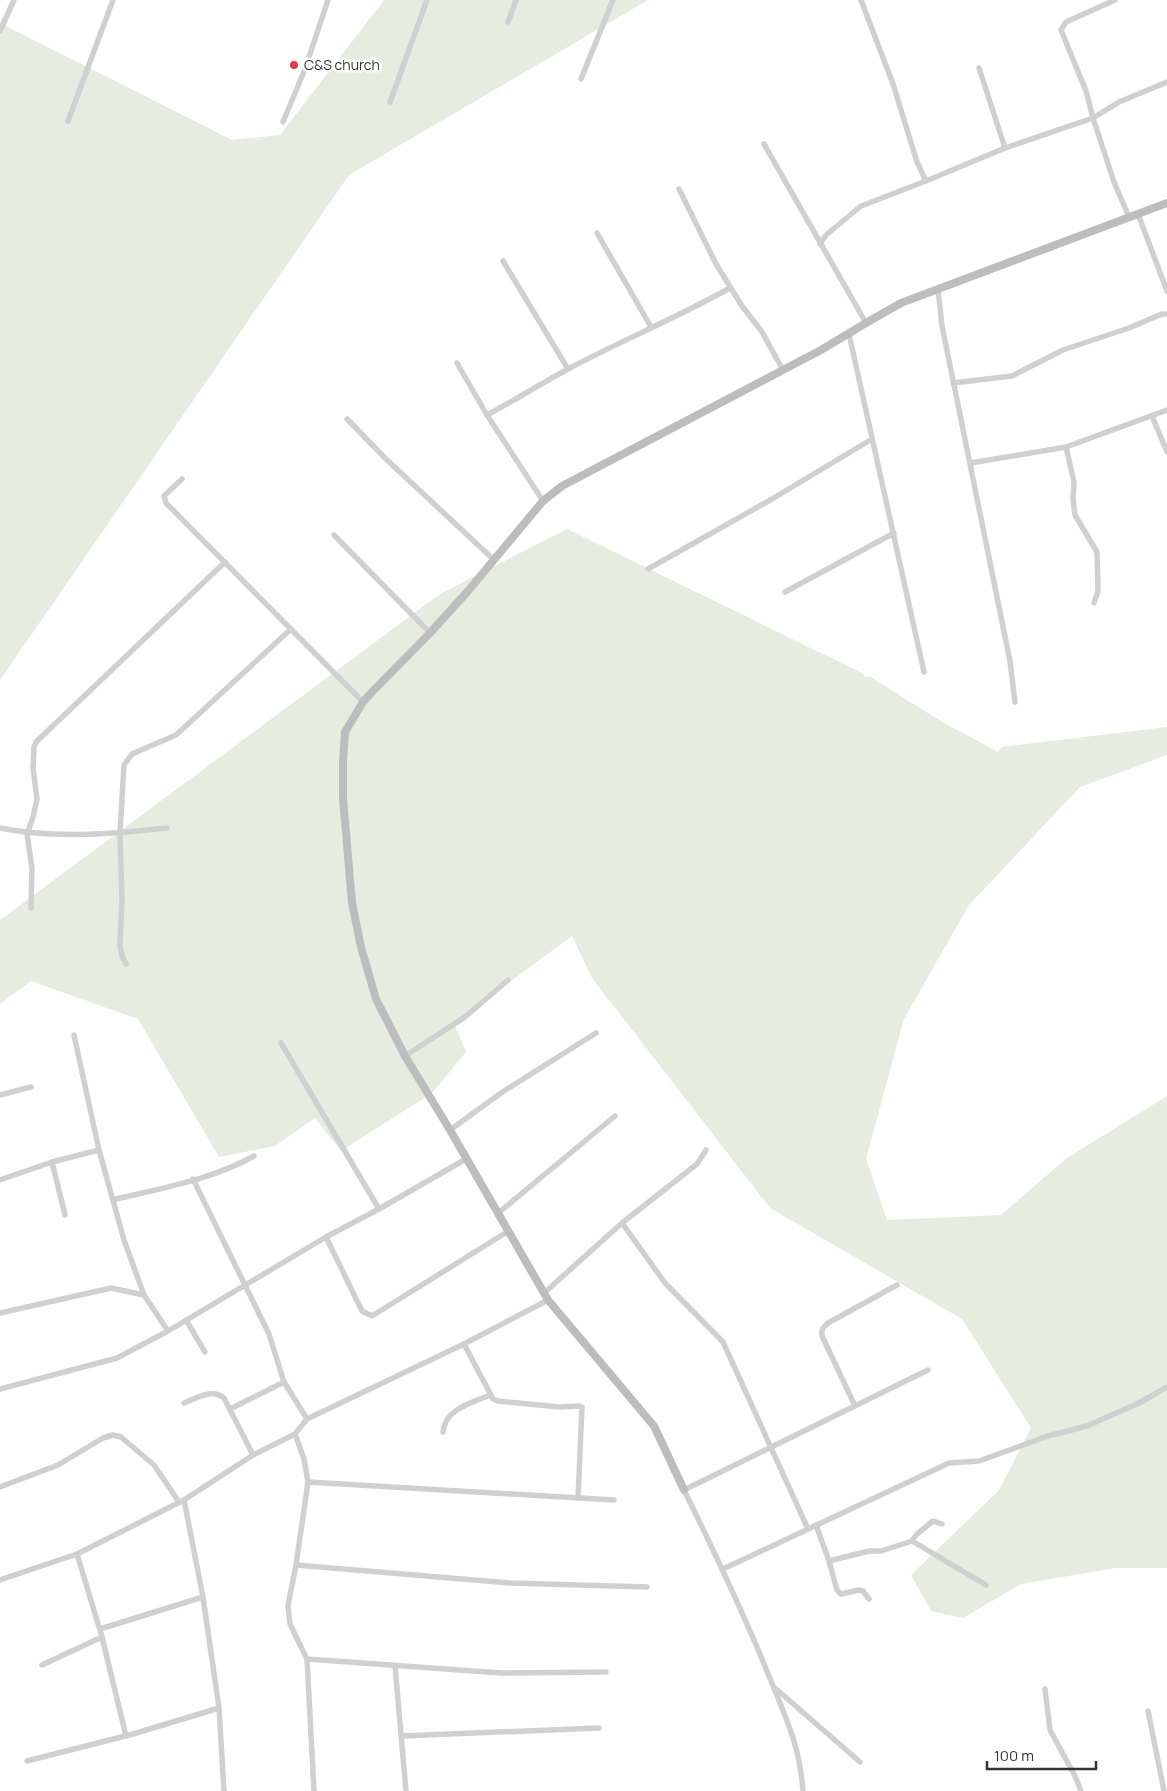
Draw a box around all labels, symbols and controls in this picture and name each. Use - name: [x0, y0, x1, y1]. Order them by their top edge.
- place label: C&S church: [304, 55, 380, 74]
- marker: C&S church: [288, 59, 300, 71]
- scale bar: [987, 1738, 1096, 1770]
- text: 100 m: [994, 1745, 1034, 1766]

